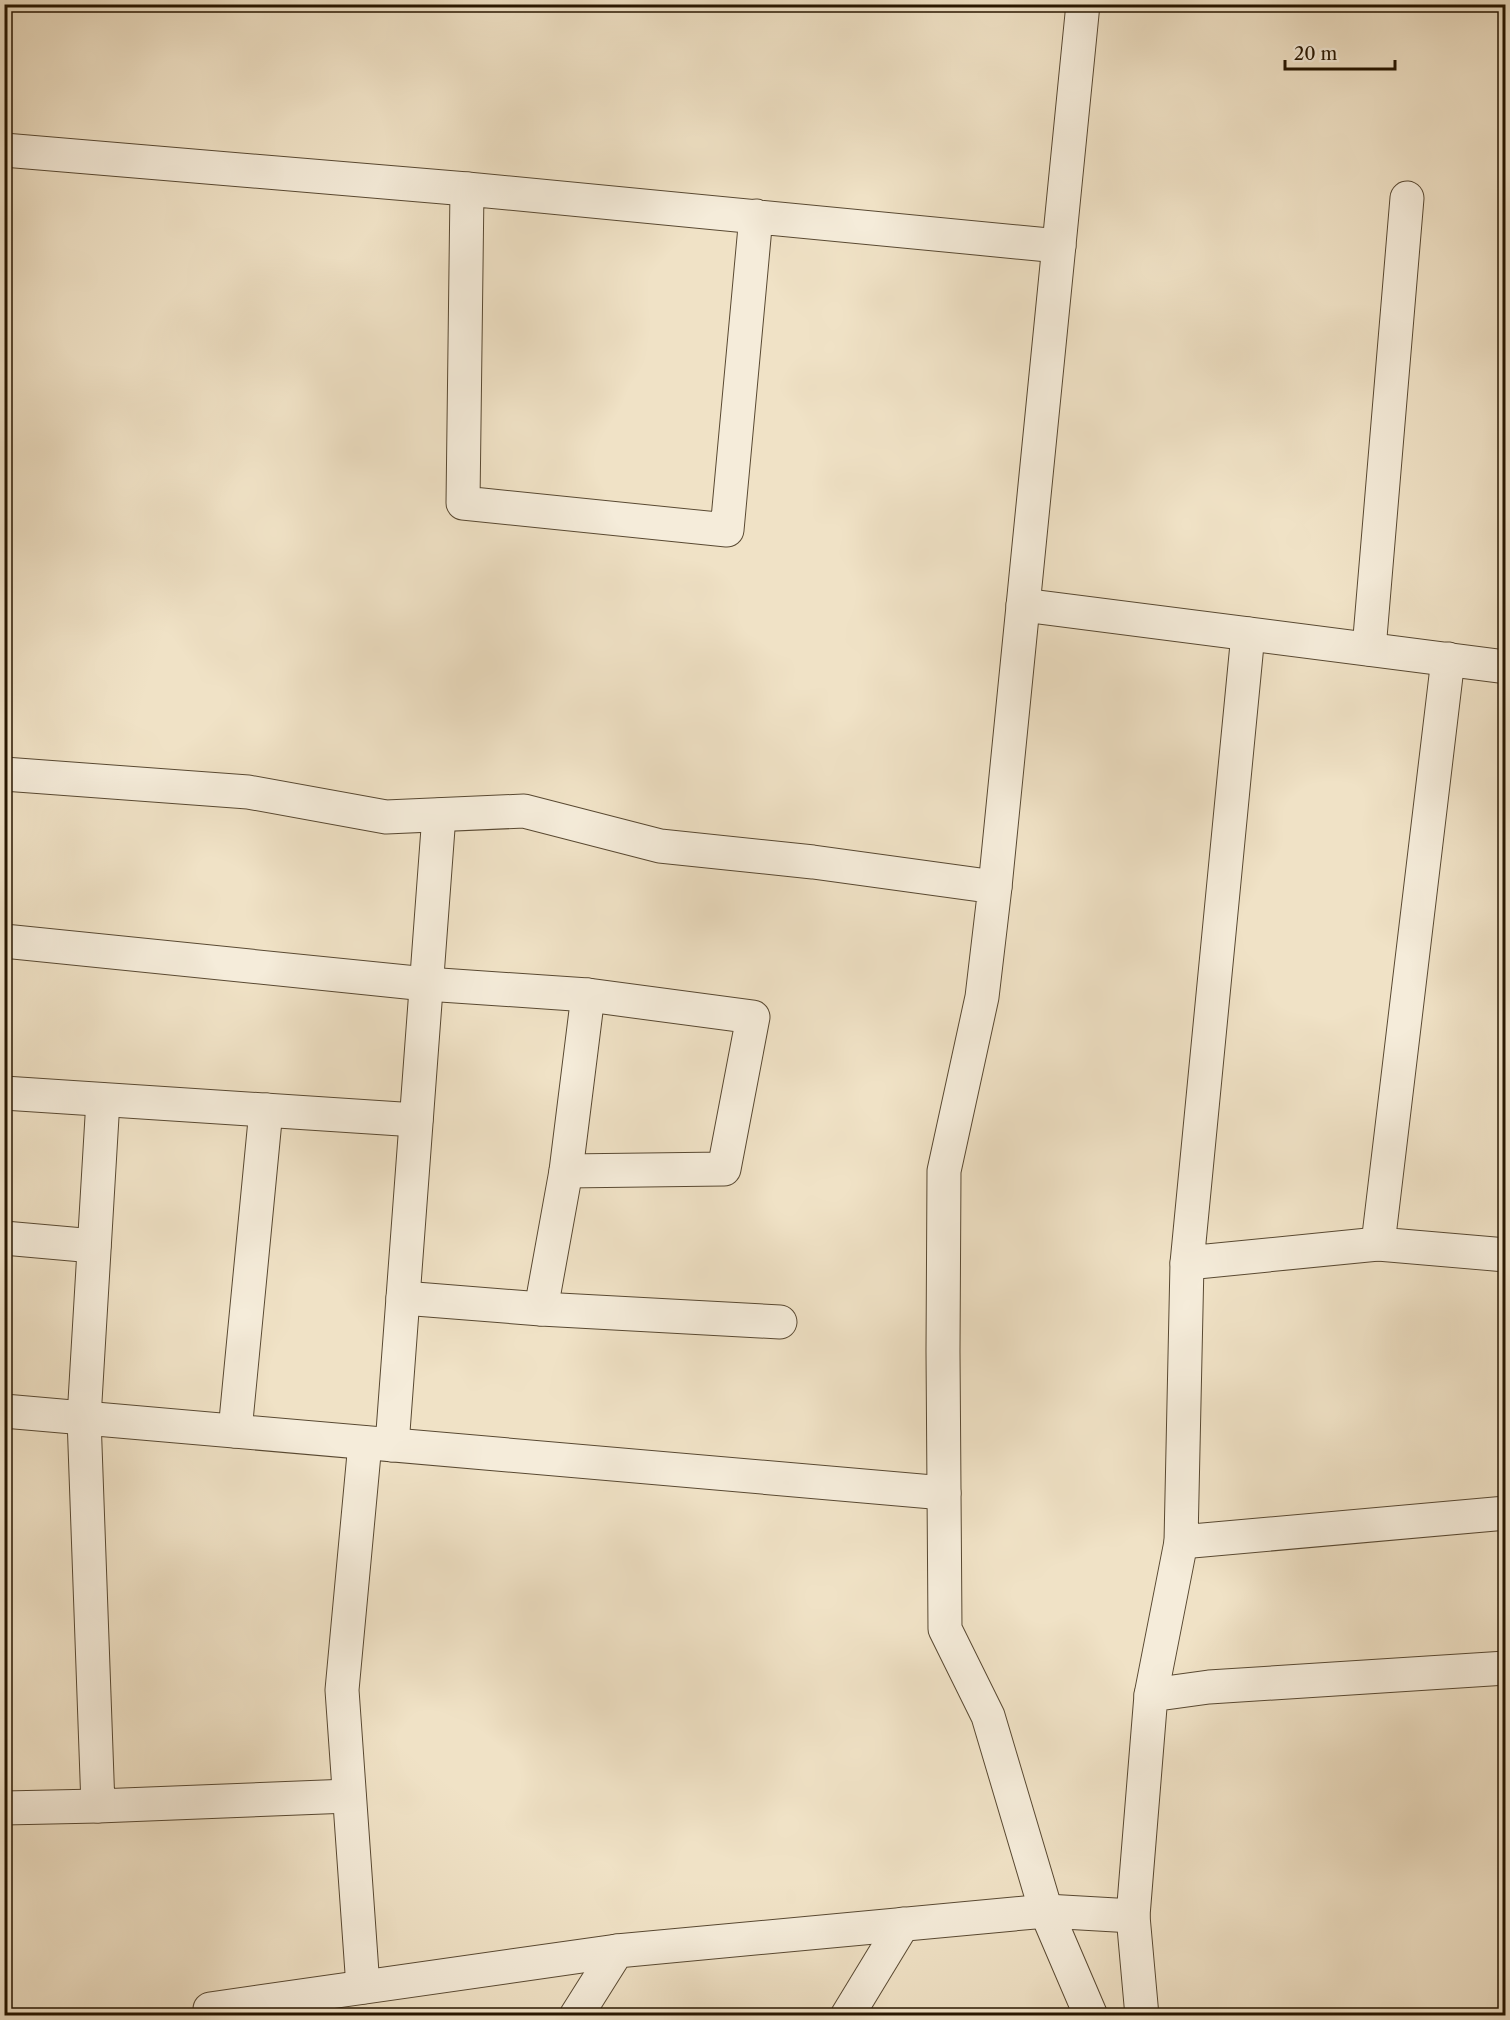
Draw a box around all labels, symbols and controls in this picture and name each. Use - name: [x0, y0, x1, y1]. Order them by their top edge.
- scale bar: [1285, 33, 1394, 71]
- text: 20 m: [1294, 43, 1338, 65]

